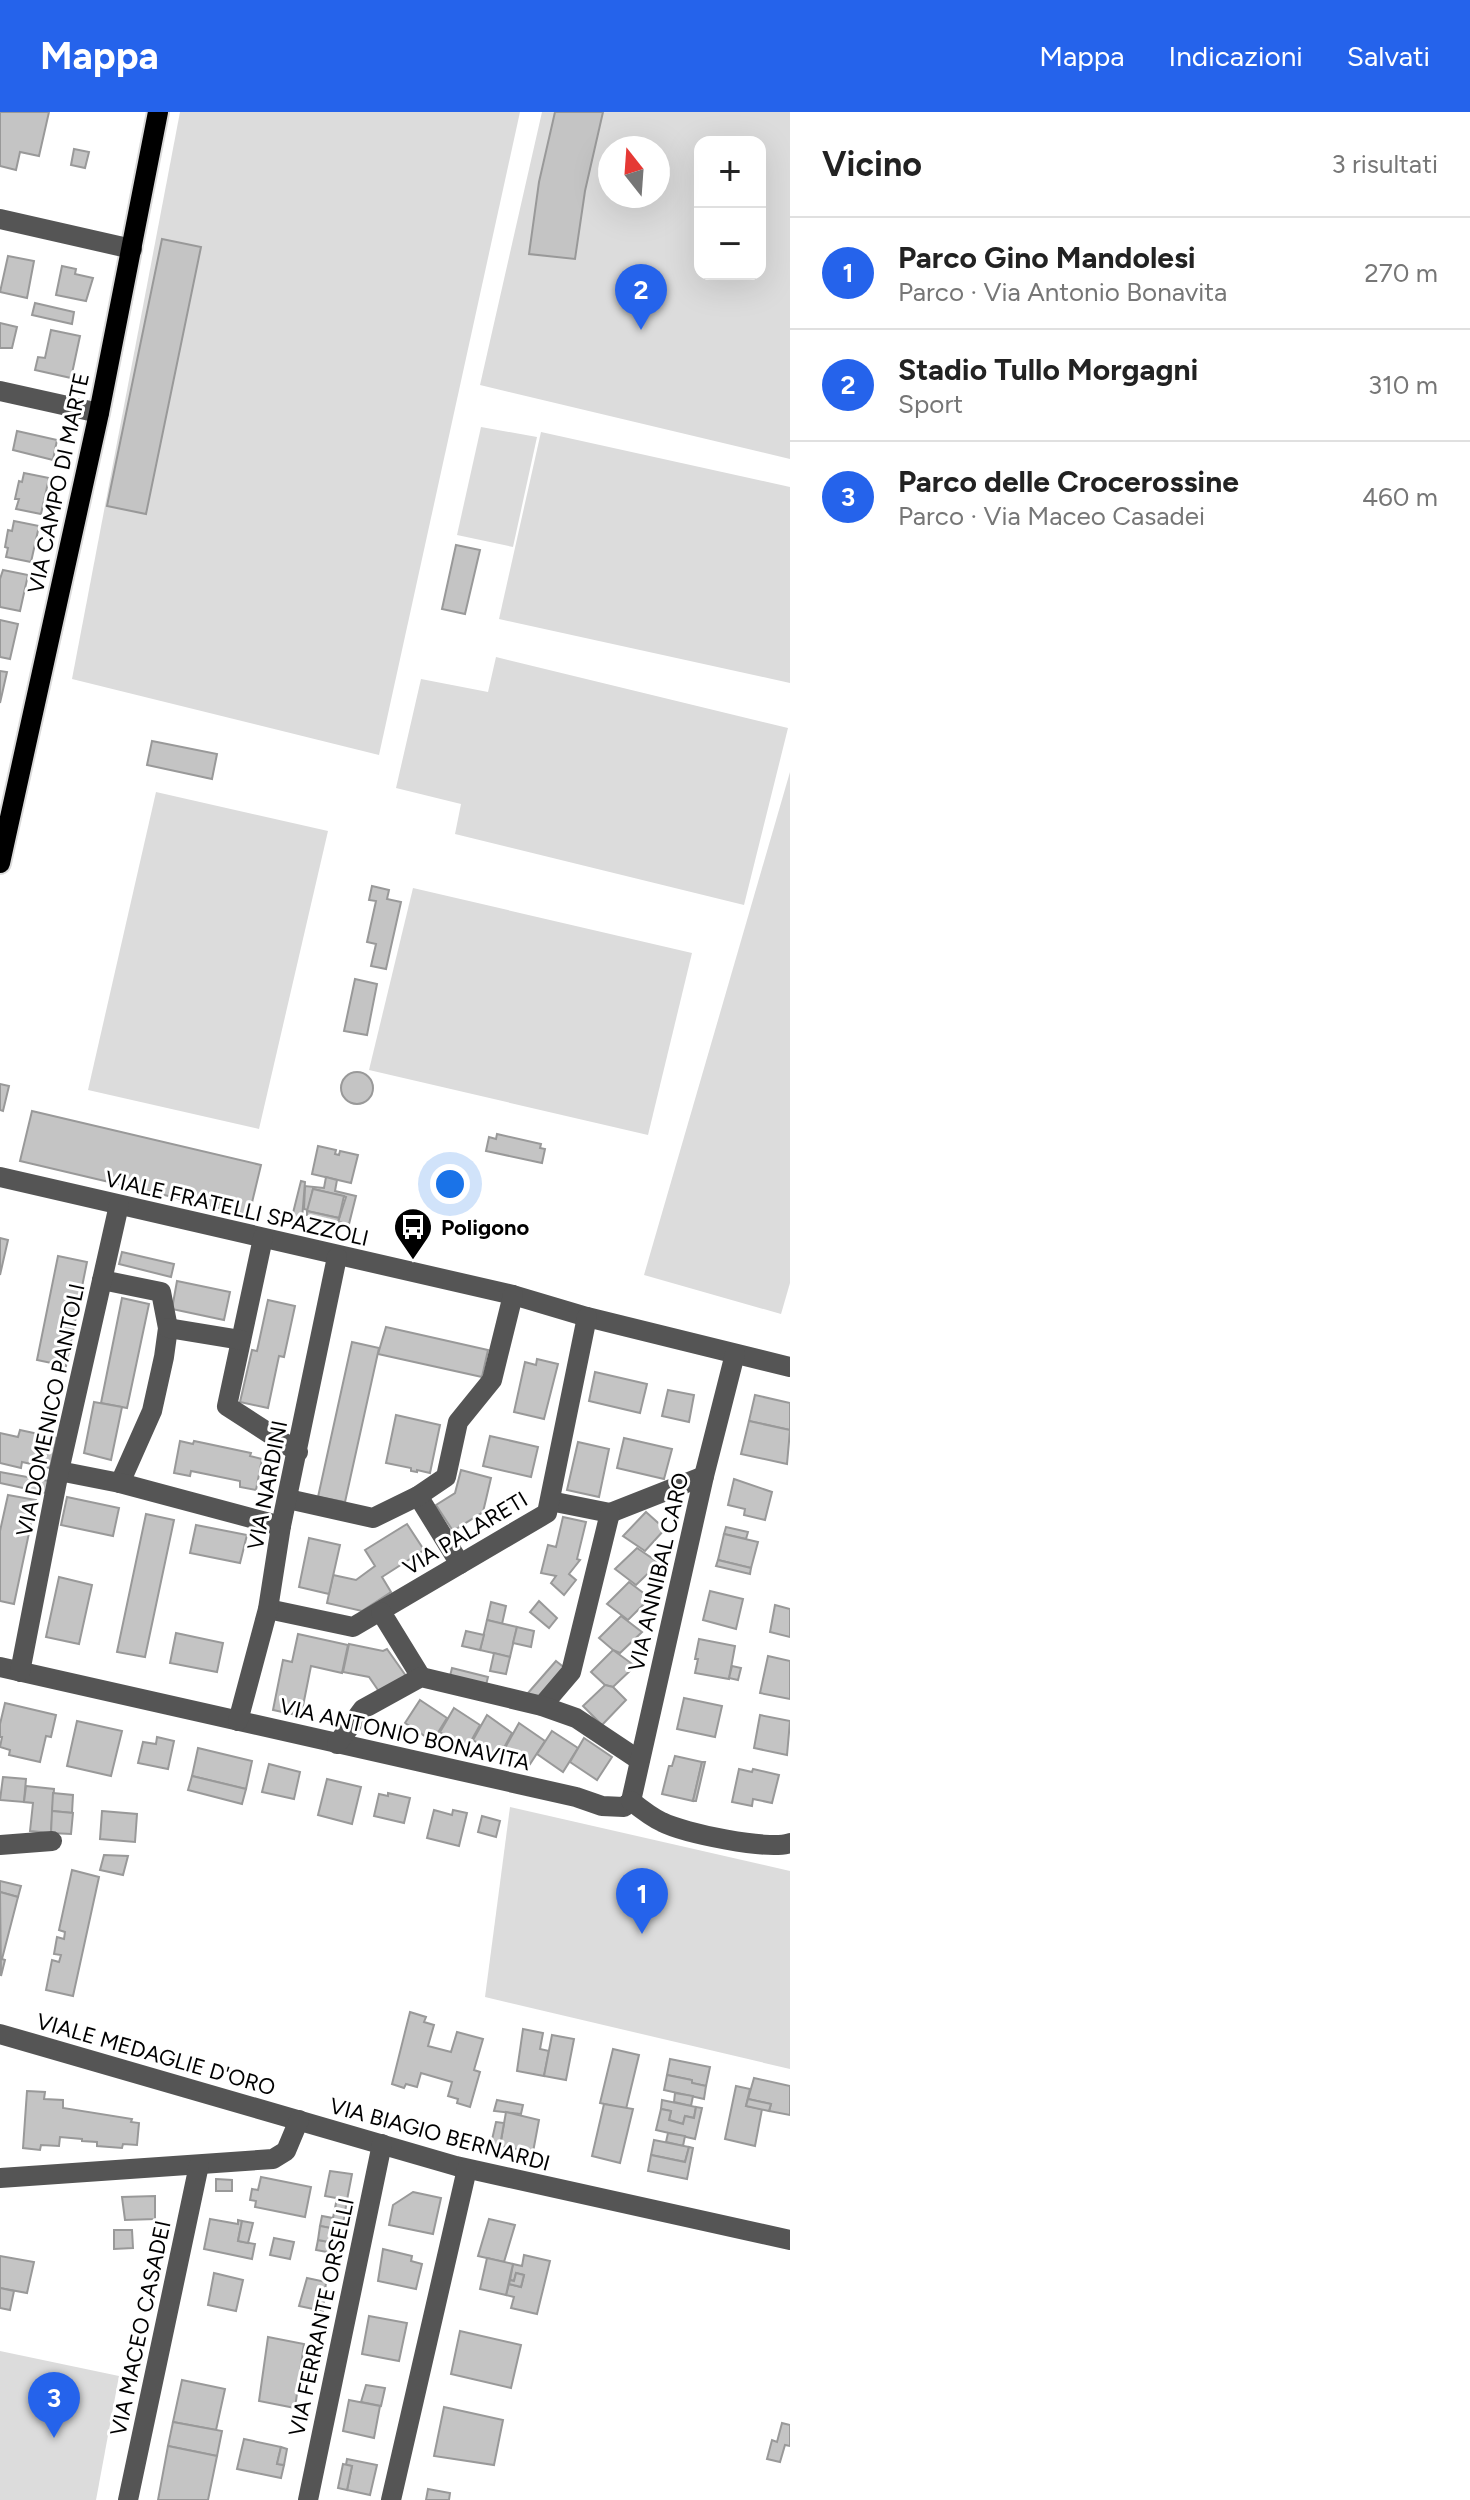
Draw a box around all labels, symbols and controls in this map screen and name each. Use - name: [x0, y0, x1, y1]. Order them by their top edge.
- text: Mappa: [40, 33, 159, 79]
- text: Mappa: [1039, 39, 1125, 73]
- text: Indicazioni: [1169, 39, 1303, 73]
- text: Salvati: [1347, 39, 1430, 73]
- north arrow: [598, 136, 670, 208]
- map controls: [694, 136, 766, 280]
- button: +: [694, 136, 766, 208]
- text: Vicino: [822, 144, 922, 185]
- text: 3 risultati: [1331, 148, 1438, 180]
- button: −: [694, 208, 766, 280]
- text: Parco Gino Mandolesi: [898, 239, 1196, 276]
- text: 1: [843, 257, 853, 289]
- text: 270 m: [1364, 257, 1438, 289]
- pin: 2: [615, 264, 667, 330]
- text: Parco · Via Antonio Bonavita: [898, 276, 1227, 308]
- text: Stadio Tullo Morgagni: [898, 351, 1198, 388]
- text: 2: [840, 369, 856, 401]
- text: 310 m: [1368, 369, 1438, 401]
- street label: VIA CAMPO DI MARTE: [22, 370, 95, 596]
- text: Sport: [898, 388, 963, 420]
- text: Parco delle Crocerossine: [898, 463, 1239, 500]
- text: 3: [841, 481, 855, 513]
- text: 460 m: [1362, 481, 1438, 513]
- text: Parco · Via Maceo Casadei: [898, 500, 1205, 532]
- your location: [430, 1164, 470, 1204]
- street label: VIALE FRATELLI SPAZZOLI: [102, 1165, 371, 1252]
- bus stop icon: Poligono: [392, 1206, 434, 1261]
- place label: Poligono: [441, 1214, 530, 1241]
- street label: VIA DOMENICO PANTOLI: [10, 1281, 91, 1539]
- street label: VIA NARDINI: [242, 1418, 293, 1552]
- street label: VIA ANNIBAL CARO: [622, 1470, 695, 1674]
- street label: VIA PALARETI: [398, 1486, 532, 1581]
- street label: VIA ANTONIO BONAVITA: [277, 1692, 533, 1777]
- pin: 1: [616, 1868, 668, 1934]
- street label: VIALE MEDAGLIE D'ORO: [33, 2007, 278, 2102]
- street label: VIA BIAGIO BERNARDI: [327, 2092, 553, 2177]
- street label: VIA FERRANTE ORSELLI: [283, 2196, 360, 2439]
- street label: VIA MACEO CASADEI: [104, 2218, 176, 2438]
- pin: 3: [28, 2372, 80, 2438]

